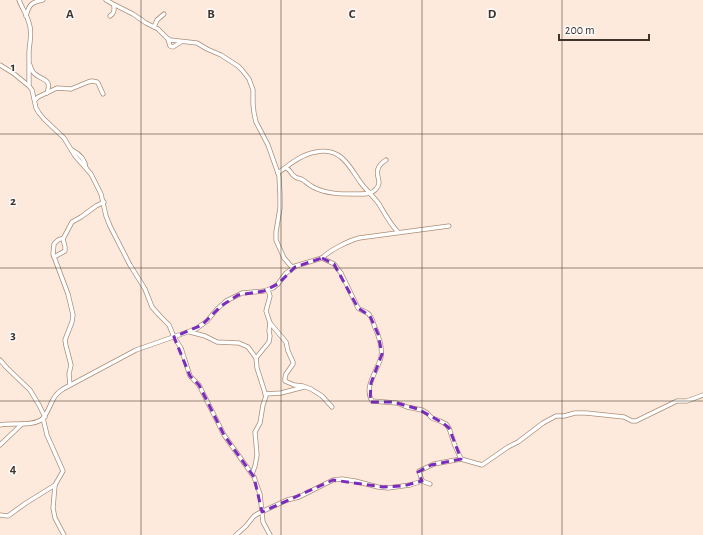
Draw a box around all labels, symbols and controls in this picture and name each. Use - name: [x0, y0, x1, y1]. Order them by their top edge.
- text: A: [66, 8, 74, 21]
- text: B: [207, 8, 215, 21]
- text: C: [349, 8, 356, 21]
- text: D: [488, 8, 497, 21]
- scale bar: [559, 16, 649, 42]
- text: 200 m: [565, 24, 595, 36]
- text: 1: [11, 61, 15, 74]
- text: 2: [10, 195, 16, 208]
- text: 3: [10, 329, 16, 342]
- text: 4: [10, 463, 17, 476]

